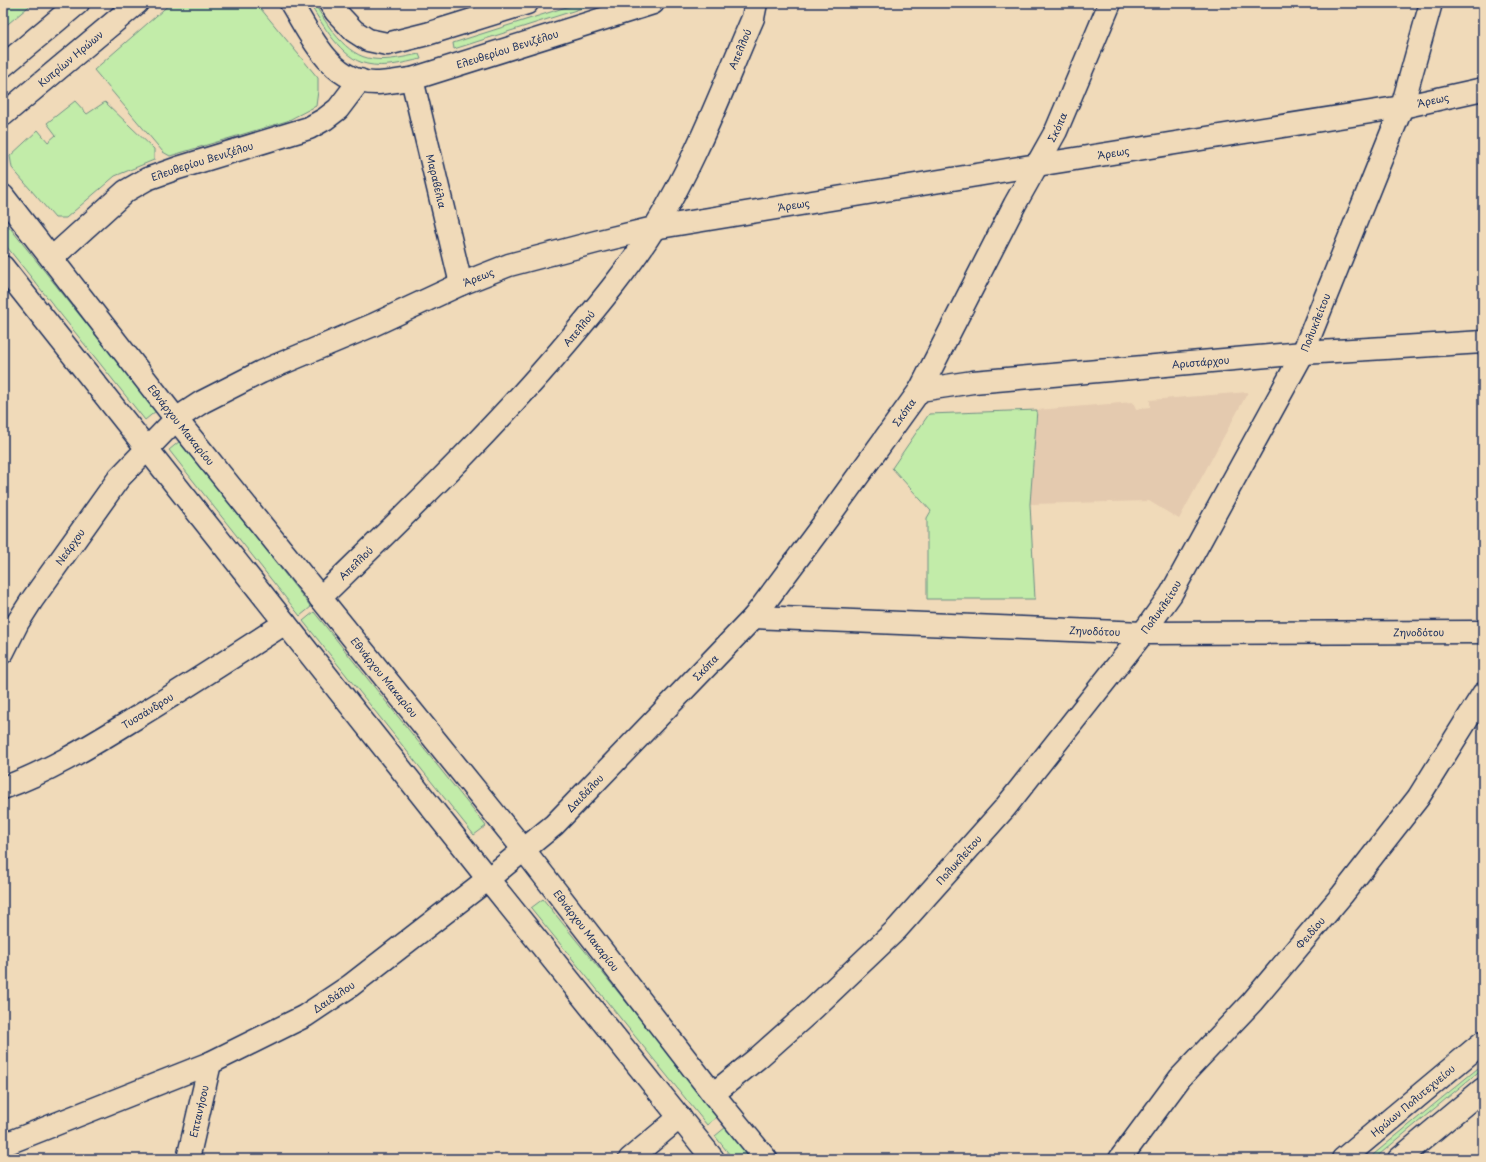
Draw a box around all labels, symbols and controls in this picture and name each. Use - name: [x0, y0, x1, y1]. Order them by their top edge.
- street label: Ελευθερίου Βενιζέλου: [454, 25, 560, 72]
- street label: Κυπρίων Ηρώων: [34, 26, 106, 90]
- street label: Απελλού: [724, 26, 755, 71]
- street label: Άρεως: [1415, 89, 1450, 110]
- street label: Σκόπα: [1043, 109, 1070, 145]
- street label: Ελευθερίου Βενιζέλου: [149, 137, 255, 184]
- street label: Άρεως: [1096, 142, 1130, 162]
- street label: Μαραβέλια: [423, 152, 451, 210]
- street label: Άρεως: [776, 195, 811, 215]
- street label: Άρεως: [460, 264, 496, 290]
- street label: Πολυκλείτου: [1296, 290, 1333, 354]
- street label: Απελλού: [559, 307, 598, 349]
- street label: Αριστάρχου: [1171, 351, 1230, 372]
- street label: Εθνάρχου Μακαρίου: [145, 381, 219, 468]
- street label: Σκόπα: [888, 395, 919, 429]
- street label: Νεάρχου: [51, 525, 88, 568]
- street label: Απελλού: [335, 542, 376, 583]
- street label: Πολυκλείτου: [1137, 577, 1184, 637]
- street label: Ζηνοδότου: [1069, 622, 1121, 639]
- street label: Ζηνοδότου: [1393, 624, 1445, 639]
- street label: Εθνάρχου Μακαρίου: [348, 633, 422, 720]
- street label: Σκόπα: [689, 650, 722, 684]
- street label: Τυσσάνδρου: [118, 689, 176, 732]
- street label: Δαιδάλου: [562, 770, 607, 815]
- street label: Πολυκλείτου: [932, 831, 985, 888]
- street label: Εθνάρχου Μακαρίου: [550, 886, 623, 974]
- street label: Φειδίου: [1292, 913, 1328, 952]
- street label: Δαιδάλου: [309, 977, 358, 1016]
- street label: Ηρώων Πολυτεχνείου: [1367, 1060, 1458, 1140]
- street label: Επτανήσου: [185, 1083, 212, 1139]

